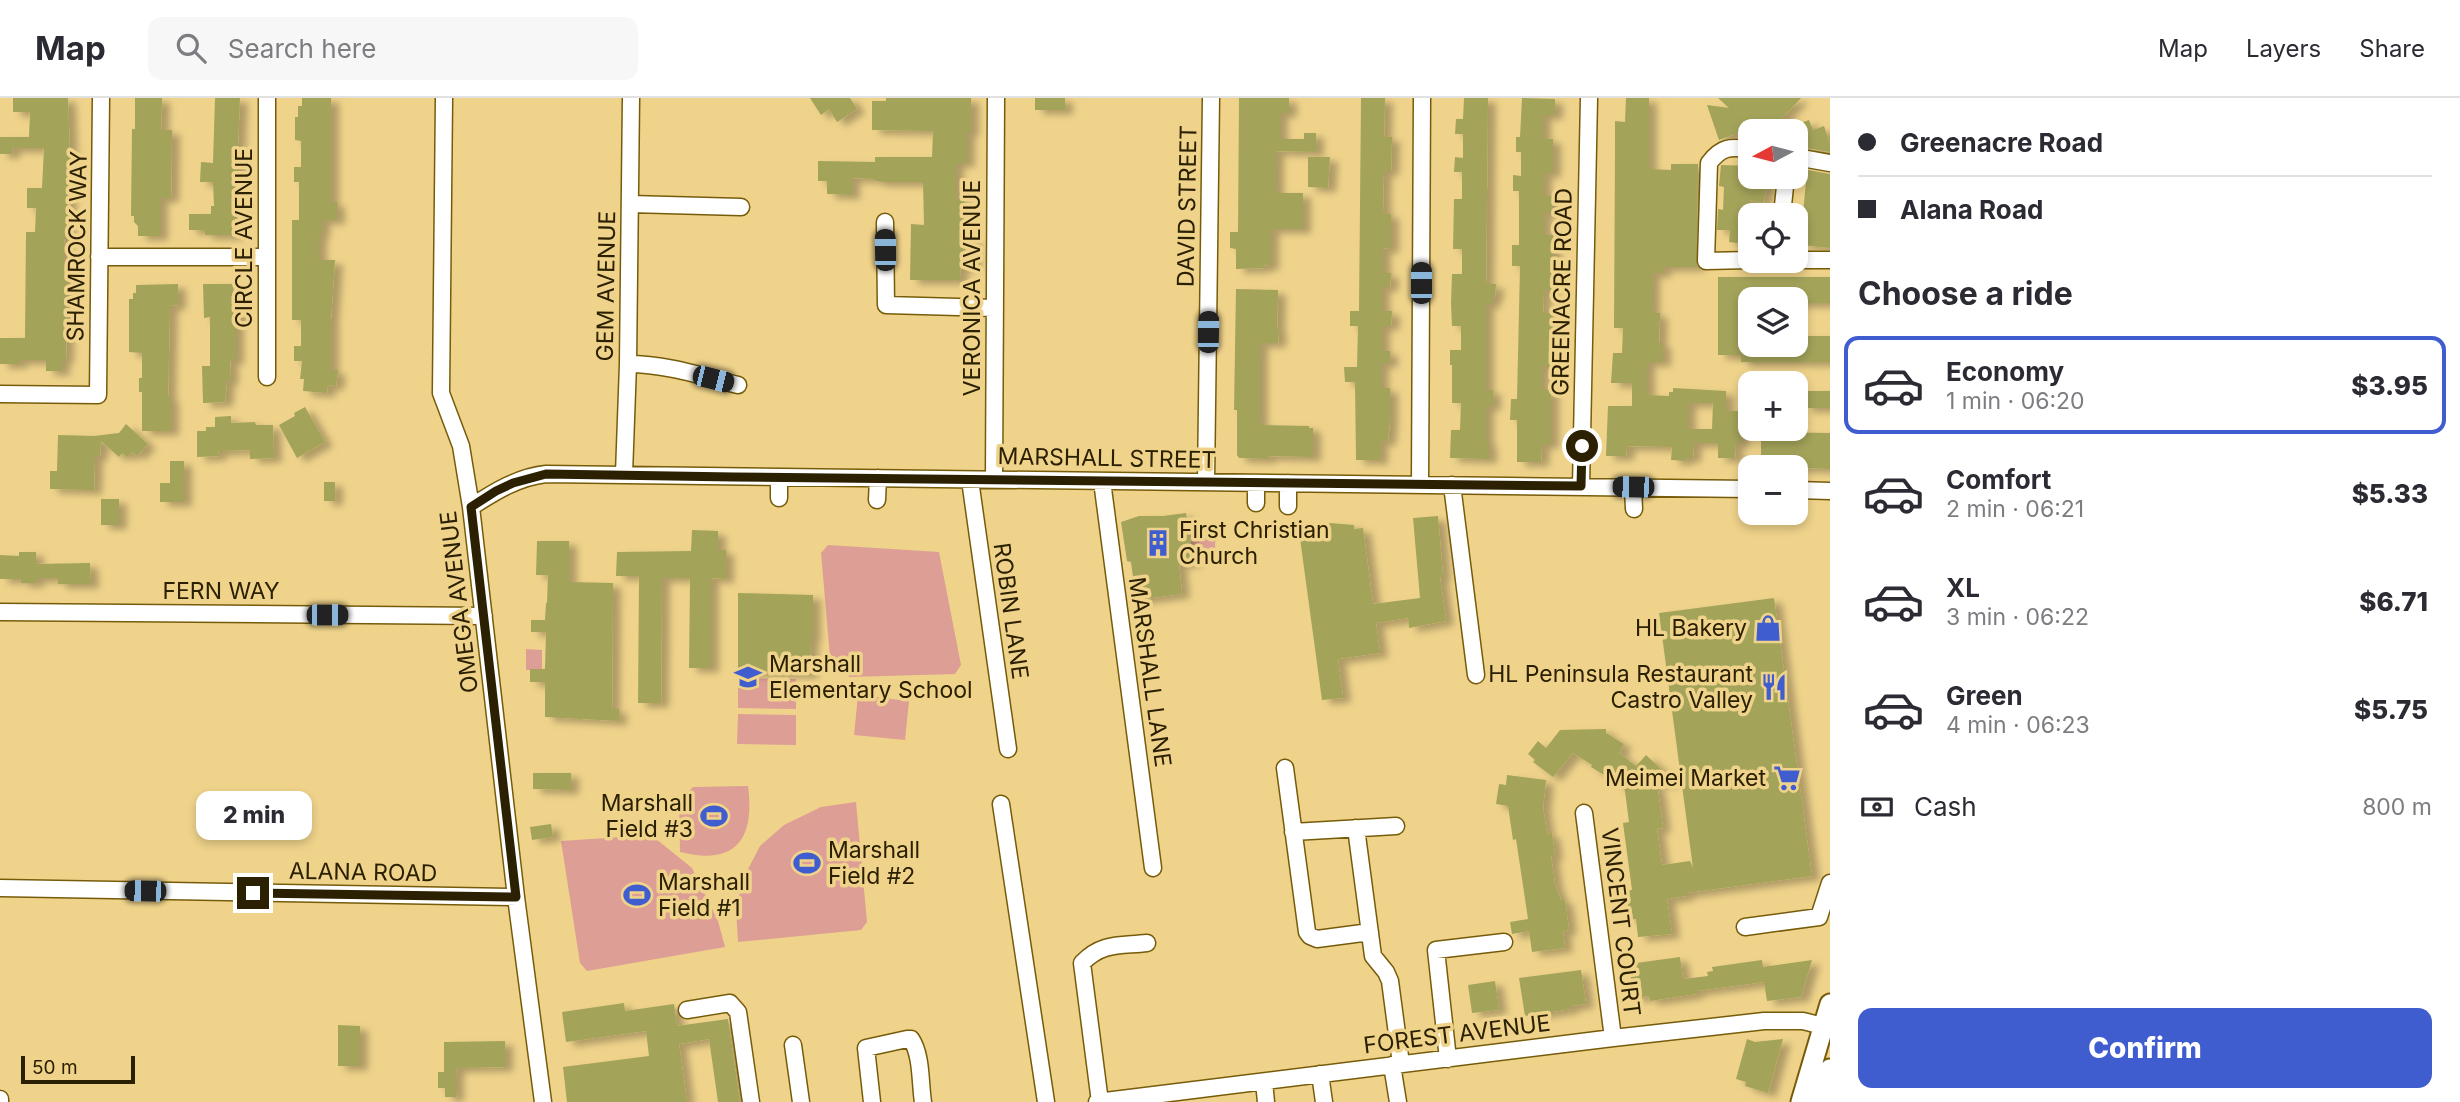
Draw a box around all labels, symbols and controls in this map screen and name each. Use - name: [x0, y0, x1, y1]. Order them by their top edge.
- search box: [148, 17, 638, 80]
- text: Map: [35, 28, 106, 68]
- icon: search: [172, 29, 210, 67]
- text: Search here: [228, 33, 376, 64]
- text: Map: [2158, 34, 2208, 63]
- text: Layers: [2246, 34, 2321, 63]
- text: Share: [2359, 34, 2425, 63]
- north arrow: [1738, 119, 1808, 189]
- map controls: [1738, 119, 1808, 525]
- street label: DAVID STREET: [1172, 125, 1202, 287]
- text: Greenacre Road: [1900, 127, 2103, 158]
- street label: CIRCLE AVENUE: [230, 148, 258, 328]
- street label: SHAMROCK WAY: [61, 150, 93, 342]
- street label: VERONICA AVENUE: [958, 180, 986, 396]
- street label: GREENACRE ROAD: [1546, 188, 1578, 396]
- text: Alana Road: [1900, 194, 2043, 225]
- button: locate: [1738, 203, 1808, 273]
- street label: GEM AVENUE: [591, 211, 621, 361]
- car: [875, 229, 896, 271]
- car: [1411, 262, 1432, 304]
- text: Choose a ride: [1858, 274, 2073, 313]
- button: layers: [1738, 287, 1808, 357]
- car: [1198, 311, 1219, 353]
- icon: car: [1862, 354, 1925, 417]
- text: Economy: [1946, 356, 2064, 387]
- car: [691, 364, 736, 394]
- text: $3.95: [2351, 370, 2428, 401]
- button: +: [1738, 371, 1808, 441]
- text: 1 min · 06:20: [1946, 387, 2085, 415]
- route start: [1566, 430, 1598, 462]
- street label: MARSHALL STREET: [997, 442, 1217, 474]
- button: −: [1738, 455, 1808, 525]
- icon: car: [1862, 462, 1925, 525]
- text: Comfort: [1946, 464, 2051, 495]
- car: [1612, 476, 1655, 498]
- text: $5.33: [2352, 478, 2428, 509]
- text: 2 min · 06:21: [1946, 495, 2084, 523]
- street label: OMEGA AVENUE: [434, 509, 484, 695]
- place label: First Christian Church: [1179, 516, 1330, 570]
- building icon: First Christian Church: [1143, 528, 1173, 558]
- street label: ROBIN LANE: [988, 541, 1034, 681]
- icon: car: [1862, 570, 1925, 633]
- text: XL: [1946, 572, 1980, 603]
- street label: MARSHALL LANE: [1123, 575, 1177, 769]
- street label: FERN WAY: [162, 577, 280, 605]
- text: $6.71: [2359, 586, 2428, 617]
- text: 3 min · 06:22: [1946, 603, 2089, 631]
- car: [307, 605, 349, 626]
- shop icon: HL Bakery: [1753, 613, 1783, 643]
- place label: HL Bakery: [1635, 614, 1747, 642]
- place label: Marshall Elementary School: [769, 650, 973, 704]
- place label: HL Peninsula Restaurant Castro Valley: [1488, 660, 1753, 714]
- school or university icon: Marshall Elementary School: [733, 662, 763, 692]
- restaurant icon: HL Peninsula Restaurant Castro Valley: [1759, 672, 1789, 702]
- icon: car: [1862, 678, 1925, 741]
- text: Green: [1946, 680, 2023, 711]
- text: $5.75: [2354, 694, 2428, 725]
- text: 4 min · 06:23: [1946, 711, 2090, 739]
- supermarket icon: Meimei Market: [1772, 763, 1802, 793]
- place label: Meimei Market: [1605, 764, 1766, 792]
- icon: cash: [1858, 788, 1896, 826]
- place label: Marshall Field #3: [601, 789, 693, 843]
- text: Cash: [1914, 791, 1977, 822]
- callout: 2 min: [195, 792, 311, 840]
- text: 800 m: [2362, 793, 2432, 821]
- text: 2 min: [223, 801, 285, 829]
- sports icon: Marshall Field #3: [699, 801, 729, 831]
- street label: VINCENT COURT: [1596, 826, 1646, 1018]
- place label: Marshall Field #2: [828, 836, 920, 890]
- sports icon: Marshall Field #2: [792, 848, 822, 878]
- street label: ALANA ROAD: [289, 857, 437, 887]
- place label: Marshall Field #1: [658, 868, 750, 922]
- route end: [237, 877, 269, 909]
- car: [124, 880, 167, 902]
- sports icon: Marshall Field #1: [622, 880, 652, 910]
- button: Confirm: [1858, 1008, 2432, 1088]
- street label: FOREST AVENUE: [1362, 1009, 1552, 1059]
- scale bar: [21, 1053, 135, 1085]
- text: 50 m: [32, 1056, 78, 1079]

